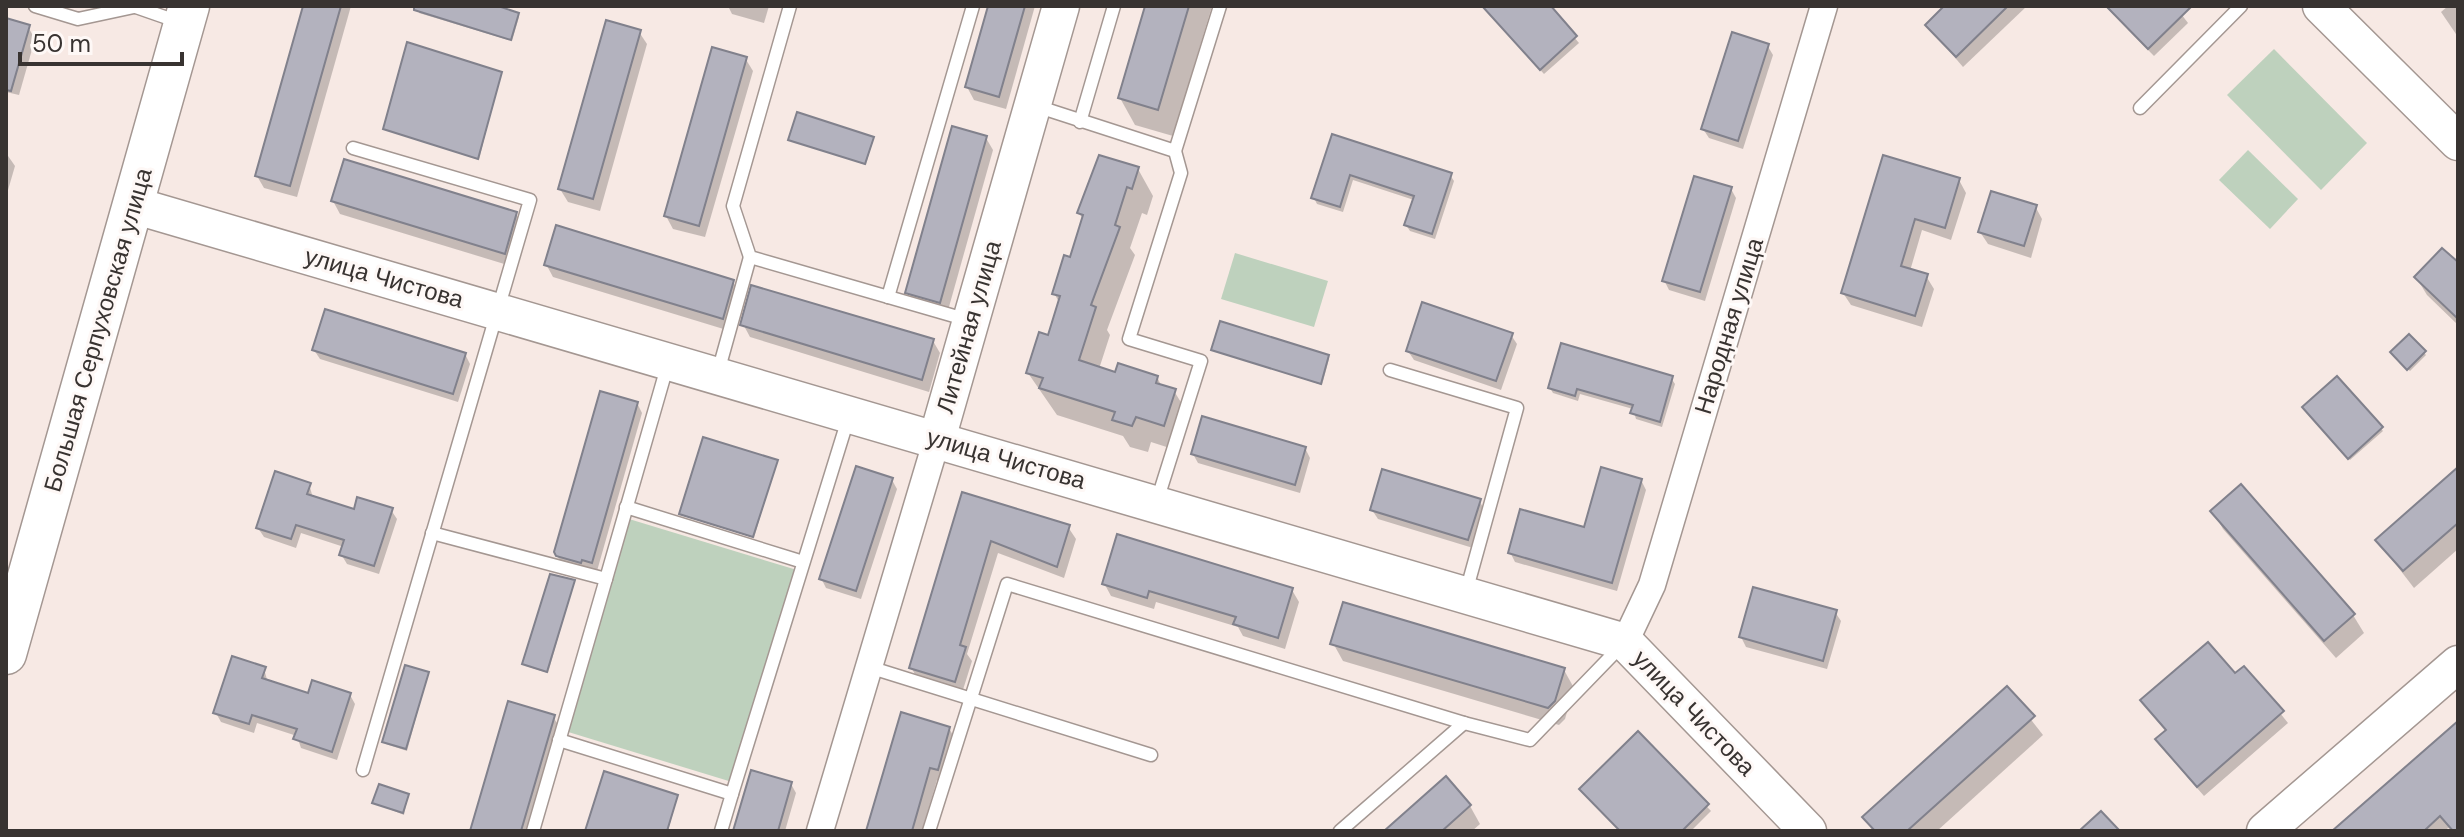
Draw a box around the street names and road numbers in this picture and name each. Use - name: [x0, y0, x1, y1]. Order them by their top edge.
- street label: Большая Серпуховская улица: [36, 164, 159, 495]
- street label: Народная улица: [1687, 233, 1770, 418]
- street label: Литейная улица: [929, 236, 1008, 417]
- street label: улица Чистова: [301, 240, 468, 315]
- street label: улица Чистова: [923, 421, 1090, 496]
- street label: улица Чистова: [1626, 643, 1763, 783]

